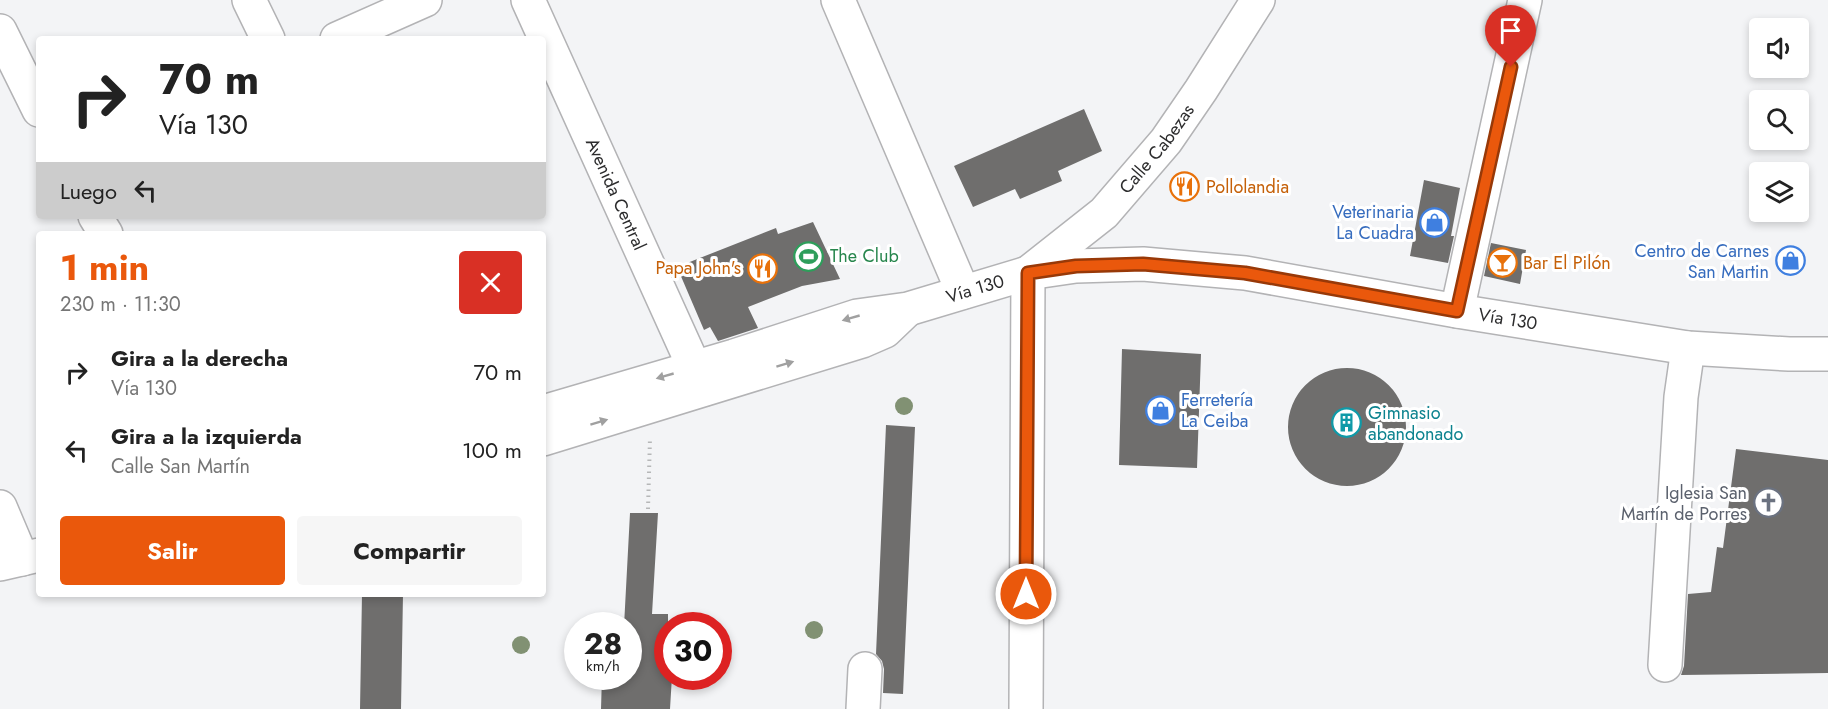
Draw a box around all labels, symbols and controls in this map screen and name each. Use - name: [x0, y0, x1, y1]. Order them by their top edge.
- pin: [1485, 5, 1536, 67]
- icon: arrive: [1494, 14, 1527, 47]
- map controls: [1749, 18, 1809, 222]
- button: sound: [1749, 18, 1809, 78]
- text: 70 m: [159, 49, 259, 110]
- icon: right: [60, 60, 138, 138]
- button: search: [1749, 90, 1809, 150]
- street label: Calle Cabezas: [1113, 99, 1201, 200]
- text: Vía 130: [159, 105, 248, 144]
- street label: Avenida Central: [579, 134, 653, 254]
- button: layers: [1749, 162, 1809, 222]
- restaurant icon: Pollolandia: [1169, 171, 1201, 203]
- icon: left: [129, 174, 162, 207]
- place label: Pollolandia: [1206, 174, 1289, 200]
- text: Luego: [60, 175, 117, 207]
- place label: Veterinaria La Cuadra: [1332, 199, 1414, 246]
- shop icon: Veterinaria La Cuadra: [1419, 206, 1451, 238]
- place label: Centro de Carnes San Martin: [1634, 238, 1769, 285]
- sports icon: The Club: [793, 240, 825, 272]
- text: 1 min: [60, 241, 149, 293]
- place label: The Club: [830, 243, 899, 269]
- shop icon: Centro de Carnes San Martin: [1774, 245, 1806, 277]
- bar icon: Bar El Pilón: [1486, 247, 1518, 279]
- place label: Bar El Pilón: [1523, 250, 1611, 276]
- button: close: [459, 251, 522, 314]
- restaurant icon: Papa John's: [746, 252, 778, 284]
- place label: Papa John's: [656, 255, 741, 281]
- street label: Vía 130: [943, 268, 1008, 310]
- text: 230 m · 11:30: [60, 290, 181, 319]
- street label: Vía 130: [1477, 302, 1539, 337]
- one-way arrow: [841, 314, 859, 323]
- text: Gira a la derecha: [111, 342, 288, 374]
- icon: right: [60, 356, 93, 389]
- text: 70 m: [473, 356, 522, 388]
- one-way arrow: [776, 359, 794, 368]
- one-way arrow: [655, 372, 673, 381]
- text: Vía 130: [111, 374, 177, 403]
- place label: Ferretería La Ceiba: [1181, 387, 1253, 434]
- shop icon: Ferretería La Ceiba: [1144, 394, 1176, 426]
- place label: Gimnasio abandonado: [1368, 400, 1463, 447]
- building icon: Gimnasio abandonado: [1331, 407, 1363, 439]
- one-way arrow: [590, 416, 608, 426]
- text: Gira a la izquierda: [111, 420, 302, 452]
- icon: left: [60, 434, 93, 467]
- text: 100 m: [462, 434, 522, 466]
- text: Calle San Martín: [111, 452, 250, 481]
- place label: Iglesia San Martín de Porres: [1621, 480, 1747, 527]
- church icon: Iglesia San Martín de Porres: [1752, 487, 1784, 519]
- button: Salir: [60, 516, 285, 585]
- button: Compartir: [297, 516, 522, 585]
- position arrow: [994, 562, 1058, 626]
- speed limit sign: 30: [654, 612, 732, 690]
- text: 28: [584, 622, 622, 665]
- text: km/h: [586, 655, 620, 677]

